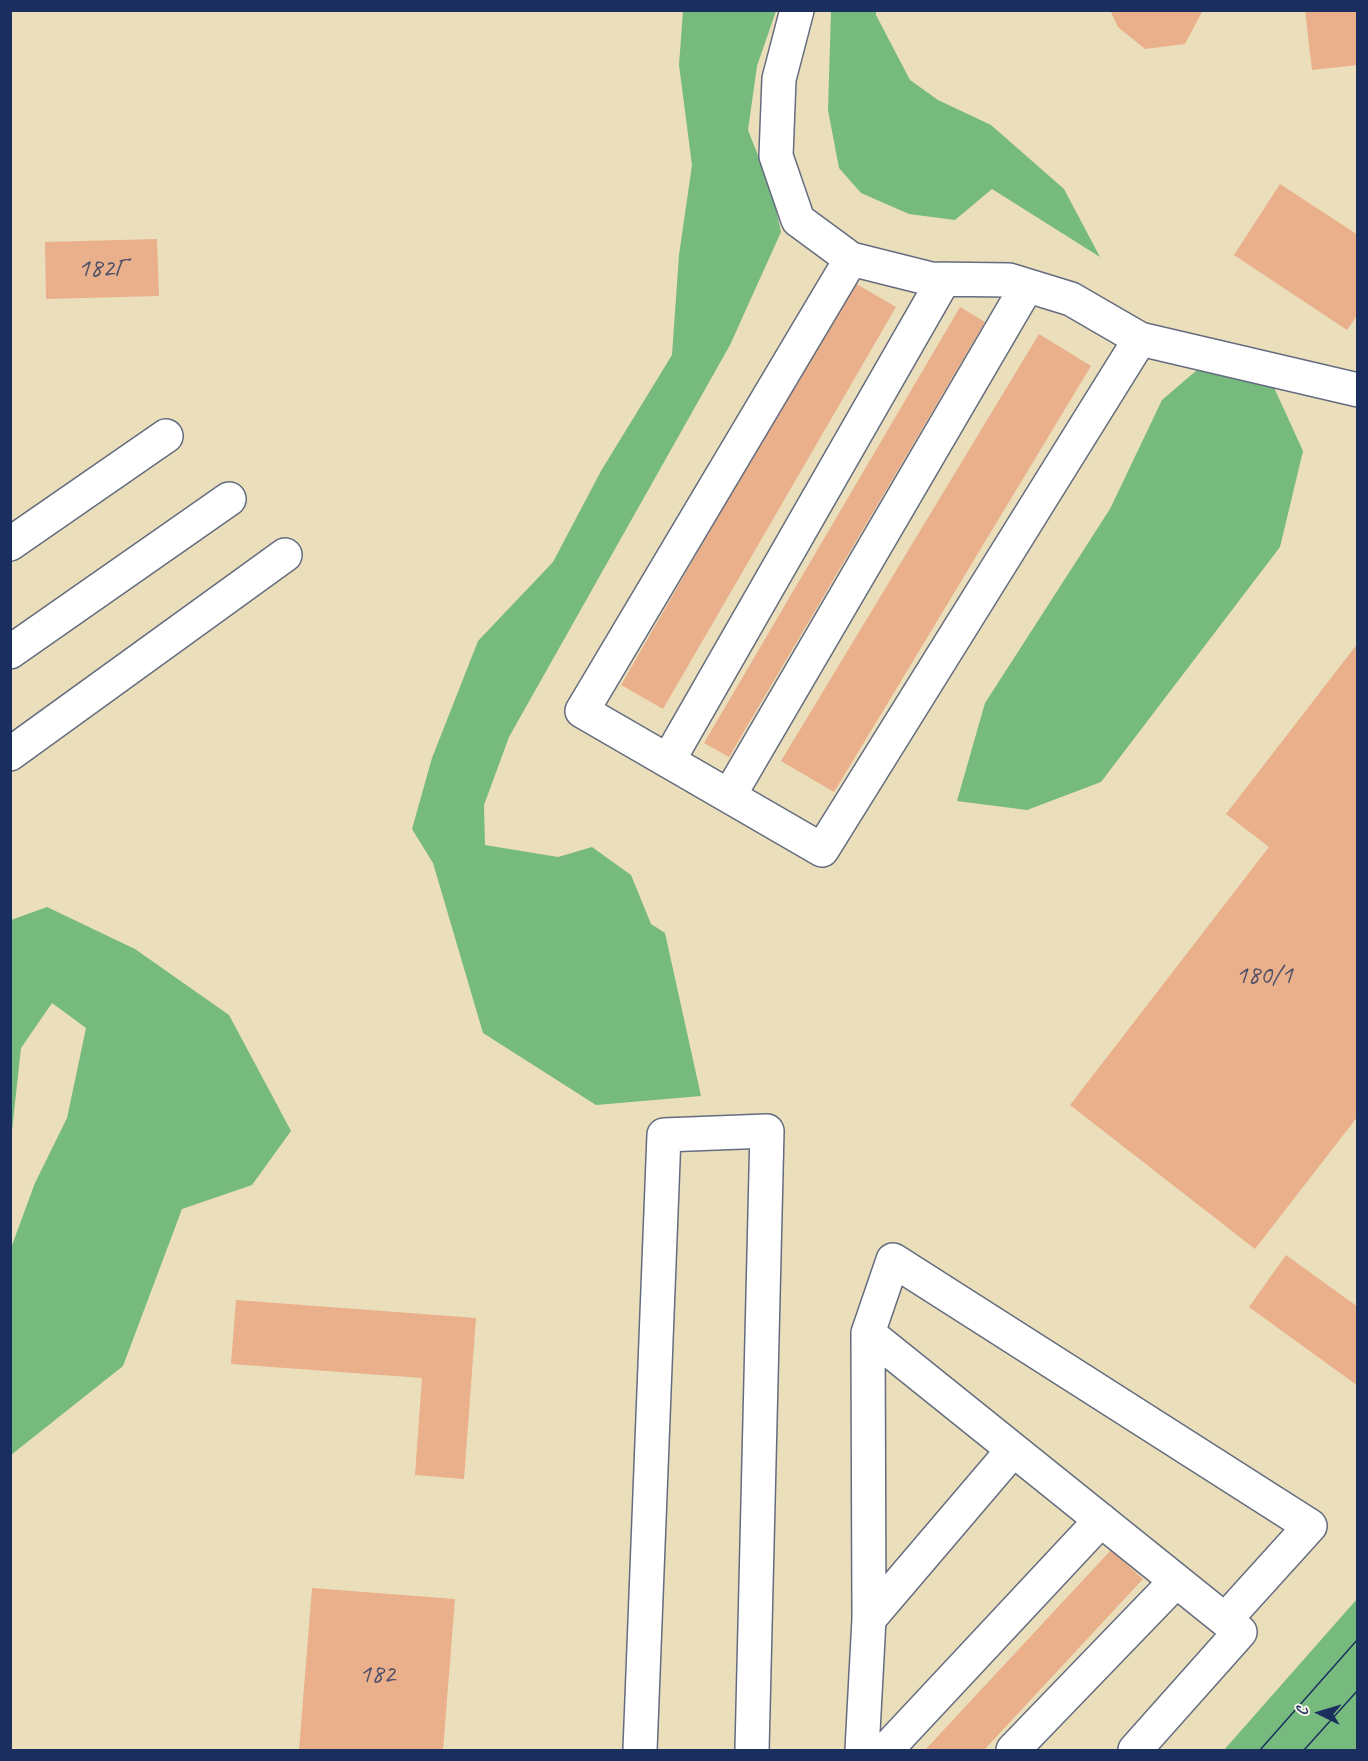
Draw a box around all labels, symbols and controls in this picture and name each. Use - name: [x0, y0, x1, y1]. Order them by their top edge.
- house number: 182Г: [78, 253, 126, 285]
- house number: 180/1: [1235, 960, 1293, 992]
- house number: 182: [359, 1659, 395, 1691]
- north arrow: [1290, 1683, 1350, 1743]
- text: С: [1292, 1707, 1312, 1716]

